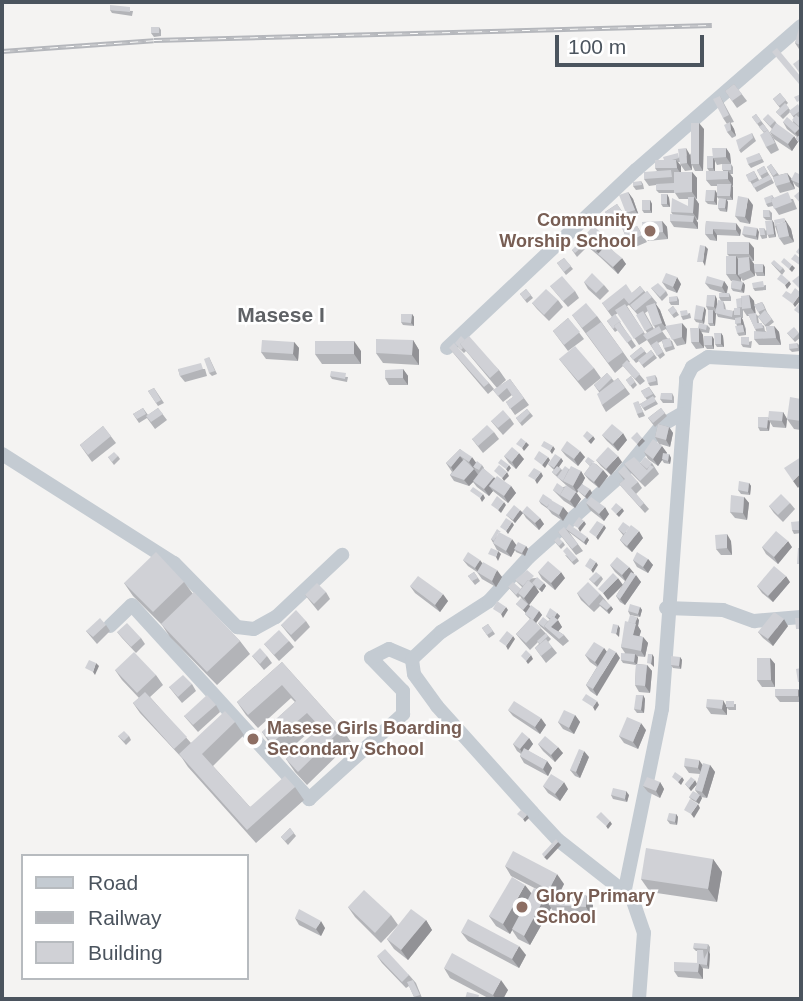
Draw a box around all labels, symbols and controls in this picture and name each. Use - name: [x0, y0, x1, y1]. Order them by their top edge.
- scale bar: [558, 21, 707, 65]
- text: 100 m: [568, 35, 626, 58]
- place label: Community Worship School: [499, 210, 636, 252]
- marker: Community Worship School: [642, 223, 658, 239]
- district label: Masese I: [237, 302, 325, 328]
- place label: Masese Girls Boarding Secondary School: [267, 718, 462, 760]
- marker: Masese Girls Boarding Secondary School: [245, 731, 261, 747]
- legend: [21, 854, 248, 980]
- text: Road: [88, 871, 138, 894]
- place label: Glory Primary School: [536, 886, 655, 928]
- marker: Glory Primary School: [514, 899, 530, 915]
- text: Railway: [88, 906, 162, 929]
- text: Building: [88, 941, 163, 964]

